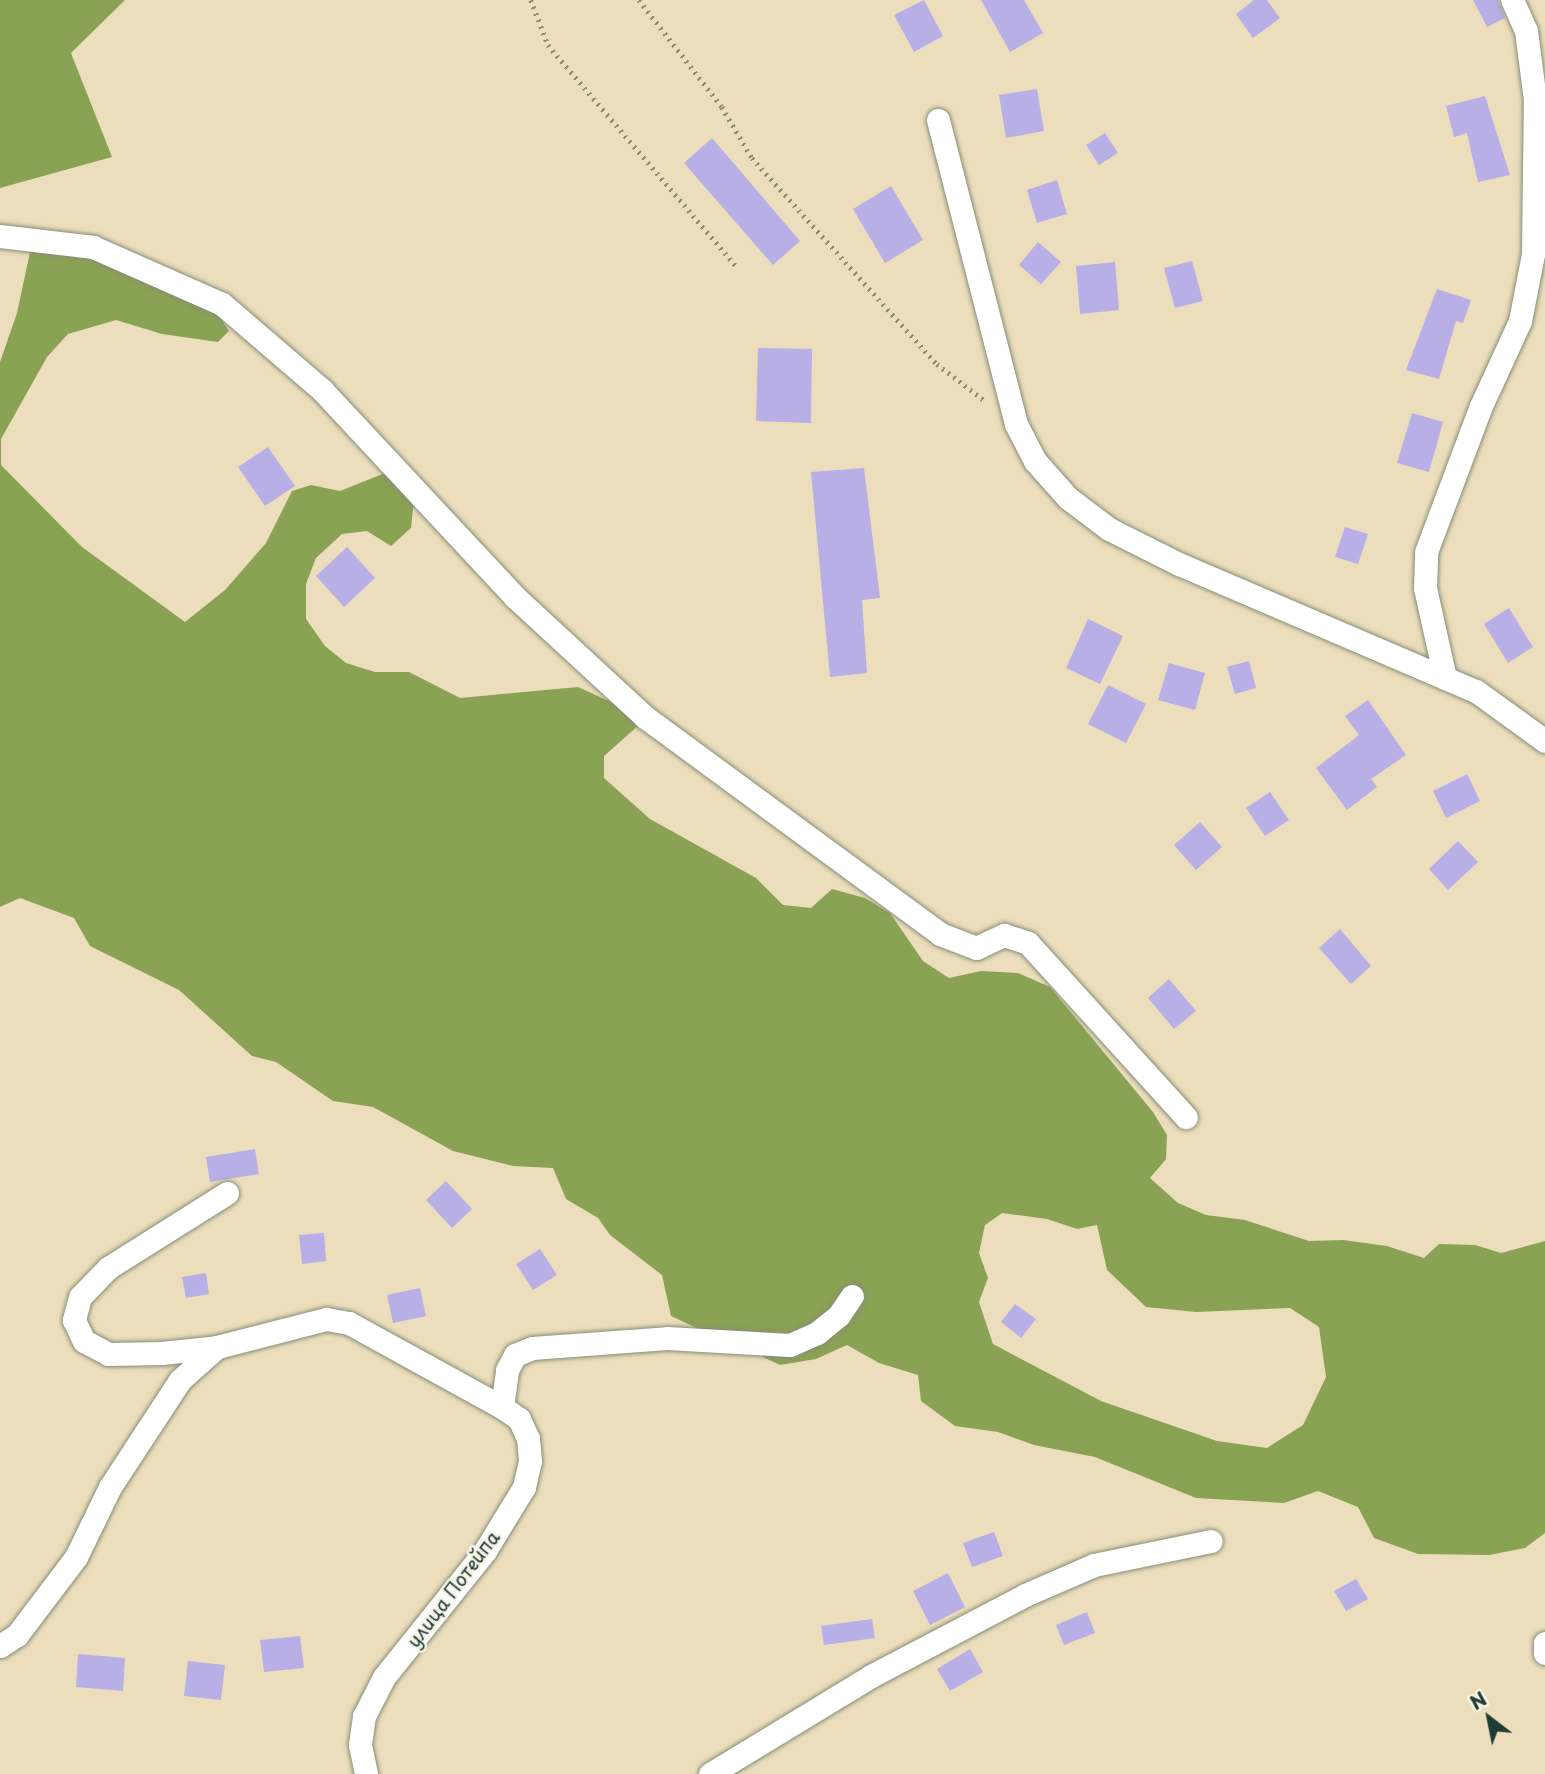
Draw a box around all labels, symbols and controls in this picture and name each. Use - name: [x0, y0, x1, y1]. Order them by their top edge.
- street label: улица Потейпа: [401, 1526, 505, 1652]
- north arrow: [1454, 1683, 1524, 1753]
- text: N: [1464, 1684, 1492, 1716]

